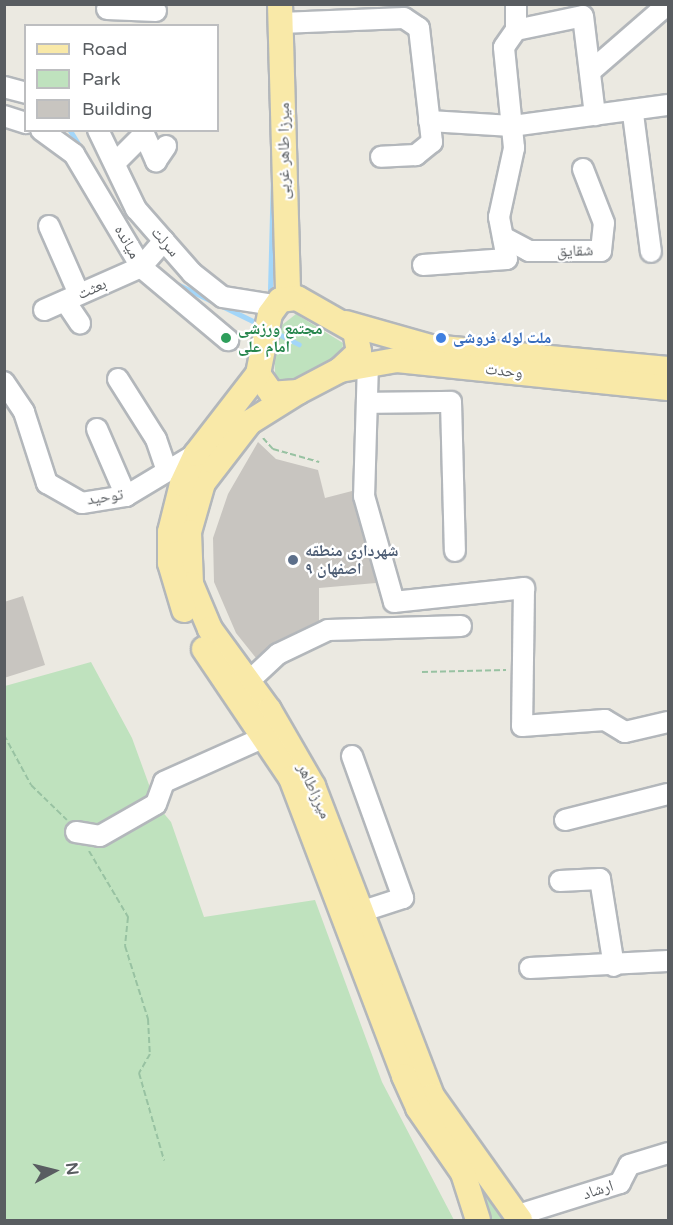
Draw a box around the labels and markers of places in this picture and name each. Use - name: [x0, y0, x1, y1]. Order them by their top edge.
- place label: مجتمع ورزشی امام علی: [238, 319, 322, 357]
- place label: ملت لوله فروشی: [453, 328, 551, 348]
- marker: مجتمع ورزشی امام علی: [219, 331, 233, 345]
- marker: ملت لوله فروشی: [434, 331, 448, 345]
- place label: شهرداری منطقه ۹ اصفهان: [305, 541, 398, 579]
- marker: شهرداری منطقه ۹ اصفهان: [286, 553, 300, 567]

